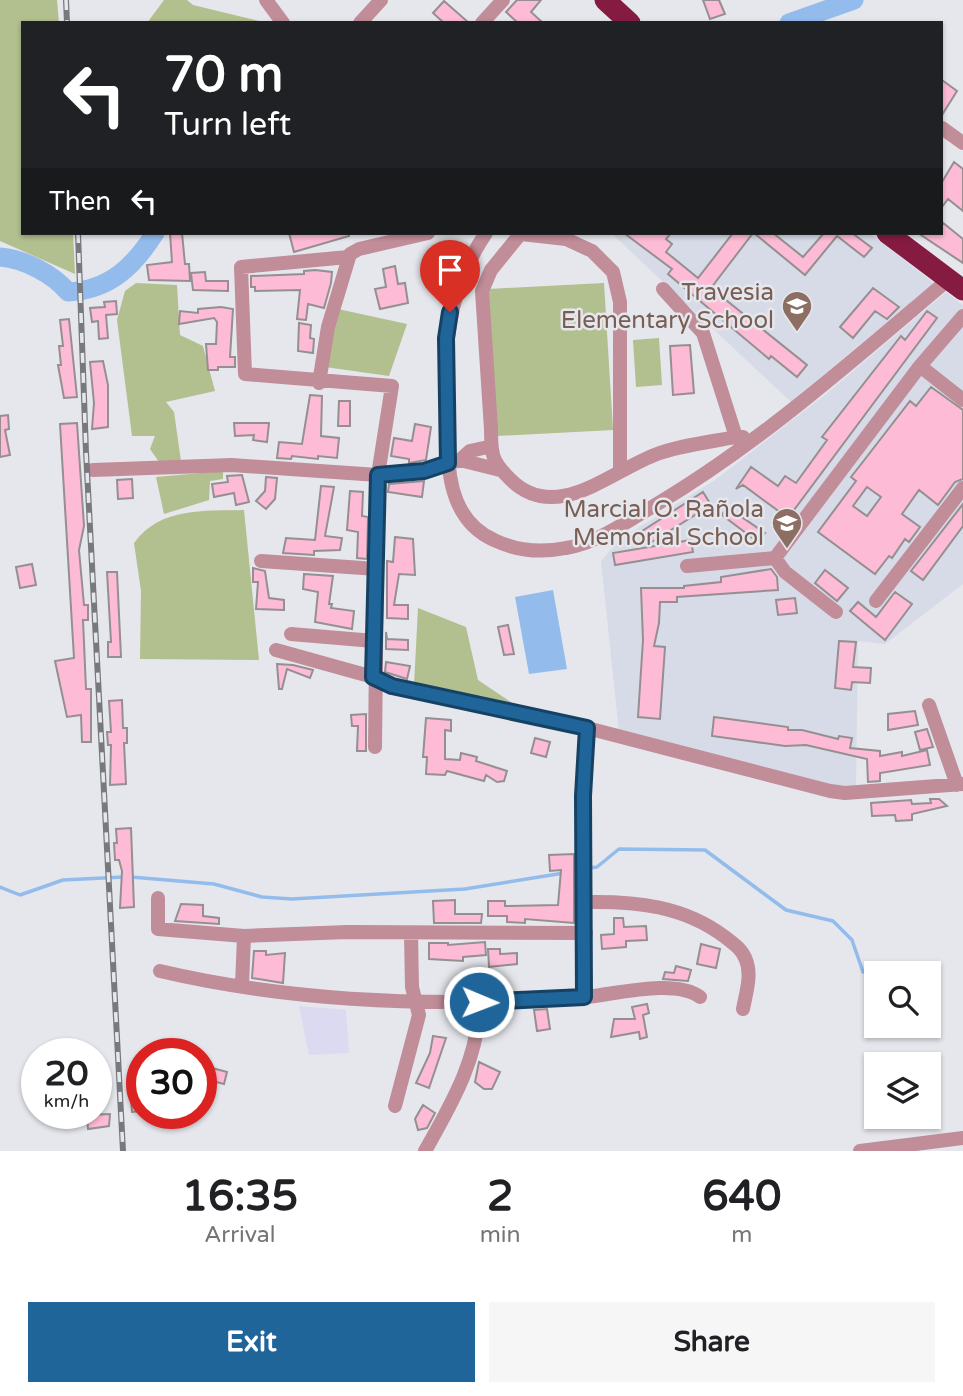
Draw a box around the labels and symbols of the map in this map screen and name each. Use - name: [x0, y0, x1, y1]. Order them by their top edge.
- pin: [420, 240, 480, 312]
- place label: Travesia Elementary School: [561, 278, 774, 335]
- school or university icon: Travesia Elementary School: [780, 289, 814, 333]
- place label: Marcial O. Rañola Memorial School: [563, 495, 764, 552]
- school or university icon: Marcial O. Rañola Memorial School: [770, 506, 804, 550]
- position arrow: [442, 965, 516, 1039]
- speed limit sign: 30: [126, 1038, 217, 1129]

